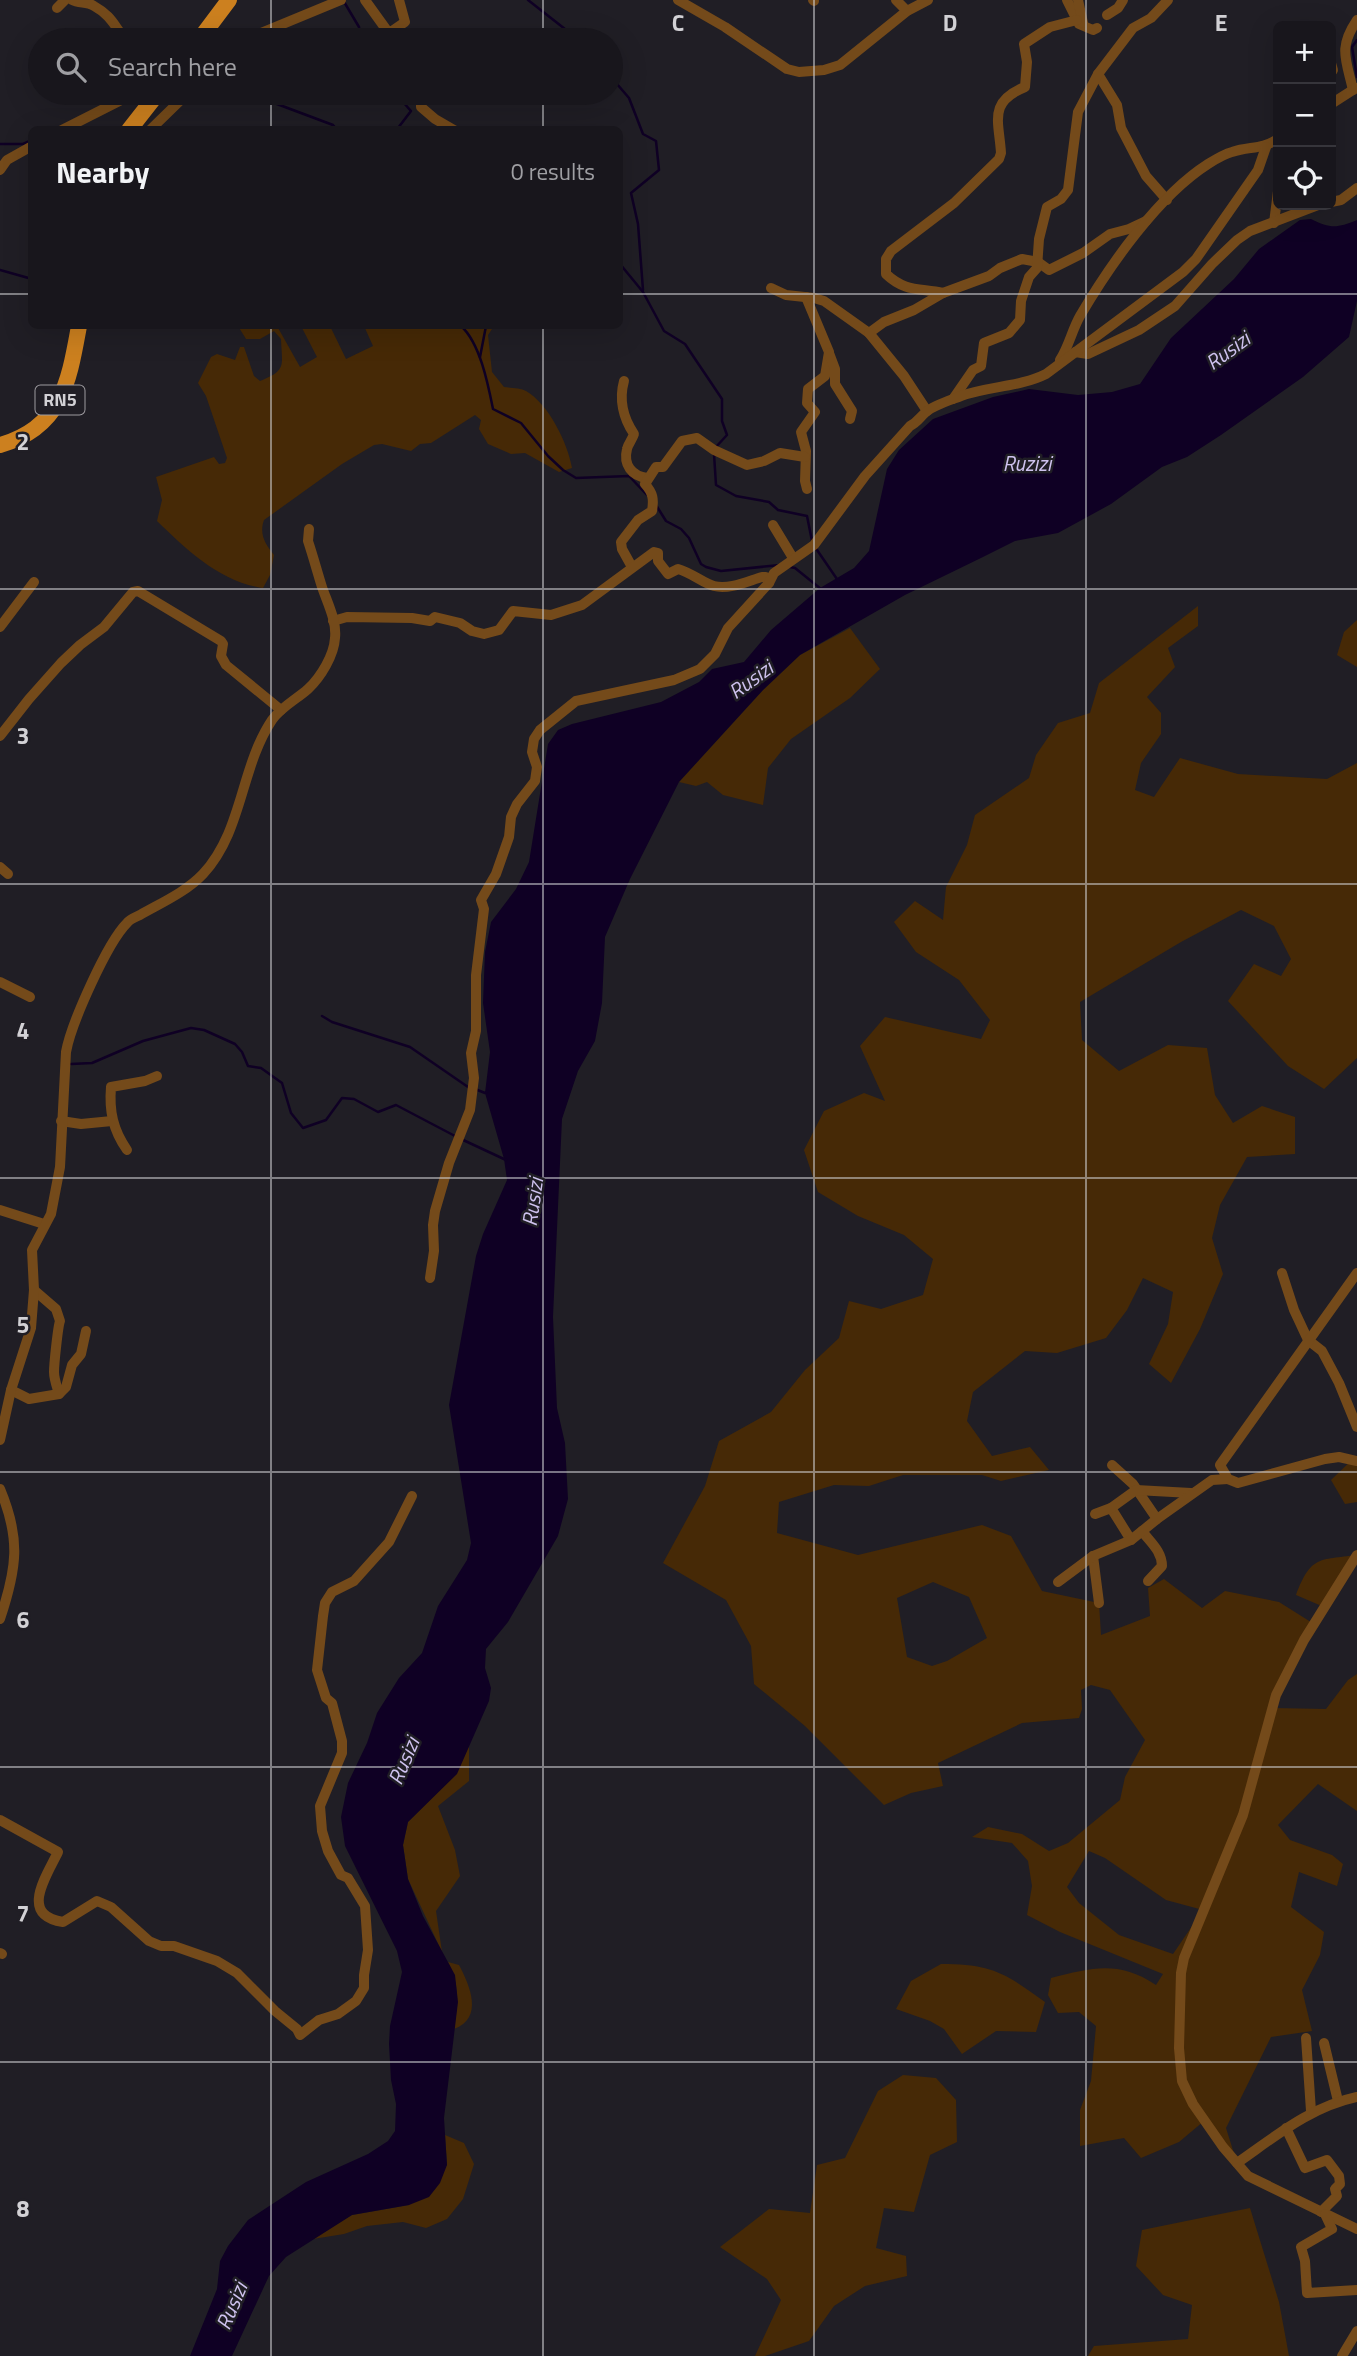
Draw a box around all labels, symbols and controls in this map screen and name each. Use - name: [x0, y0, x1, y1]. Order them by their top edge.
- text: C: [672, 5, 684, 40]
- text: D: [943, 5, 957, 40]
- text: E: [1215, 5, 1227, 40]
- map controls: [1273, 21, 1336, 210]
- button: +: [1273, 21, 1336, 84]
- search box: [28, 28, 623, 105]
- text: Search here: [108, 47, 237, 86]
- icon: search: [52, 48, 90, 86]
- button: −: [1273, 84, 1336, 147]
- button: locate: [1273, 147, 1336, 210]
- text: Nearby: [56, 149, 149, 195]
- text: 0 results: [511, 154, 595, 189]
- water label: Rusizi: [1198, 321, 1259, 377]
- road number: RN5: [36, 386, 84, 414]
- text: 2: [17, 424, 29, 459]
- water label: Ruzizi: [1003, 447, 1054, 479]
- water label: Rusizi: [721, 650, 782, 706]
- text: 3: [17, 718, 29, 753]
- text: 4: [17, 1013, 29, 1048]
- water label: Rusizi: [513, 1173, 552, 1228]
- text: 5: [17, 1307, 29, 1342]
- text: 6: [17, 1602, 30, 1637]
- water label: Rusizi: [379, 1729, 428, 1789]
- text: 7: [17, 1896, 29, 1931]
- text: 8: [17, 2191, 30, 2226]
- water label: Rusizi: [207, 2274, 256, 2334]

